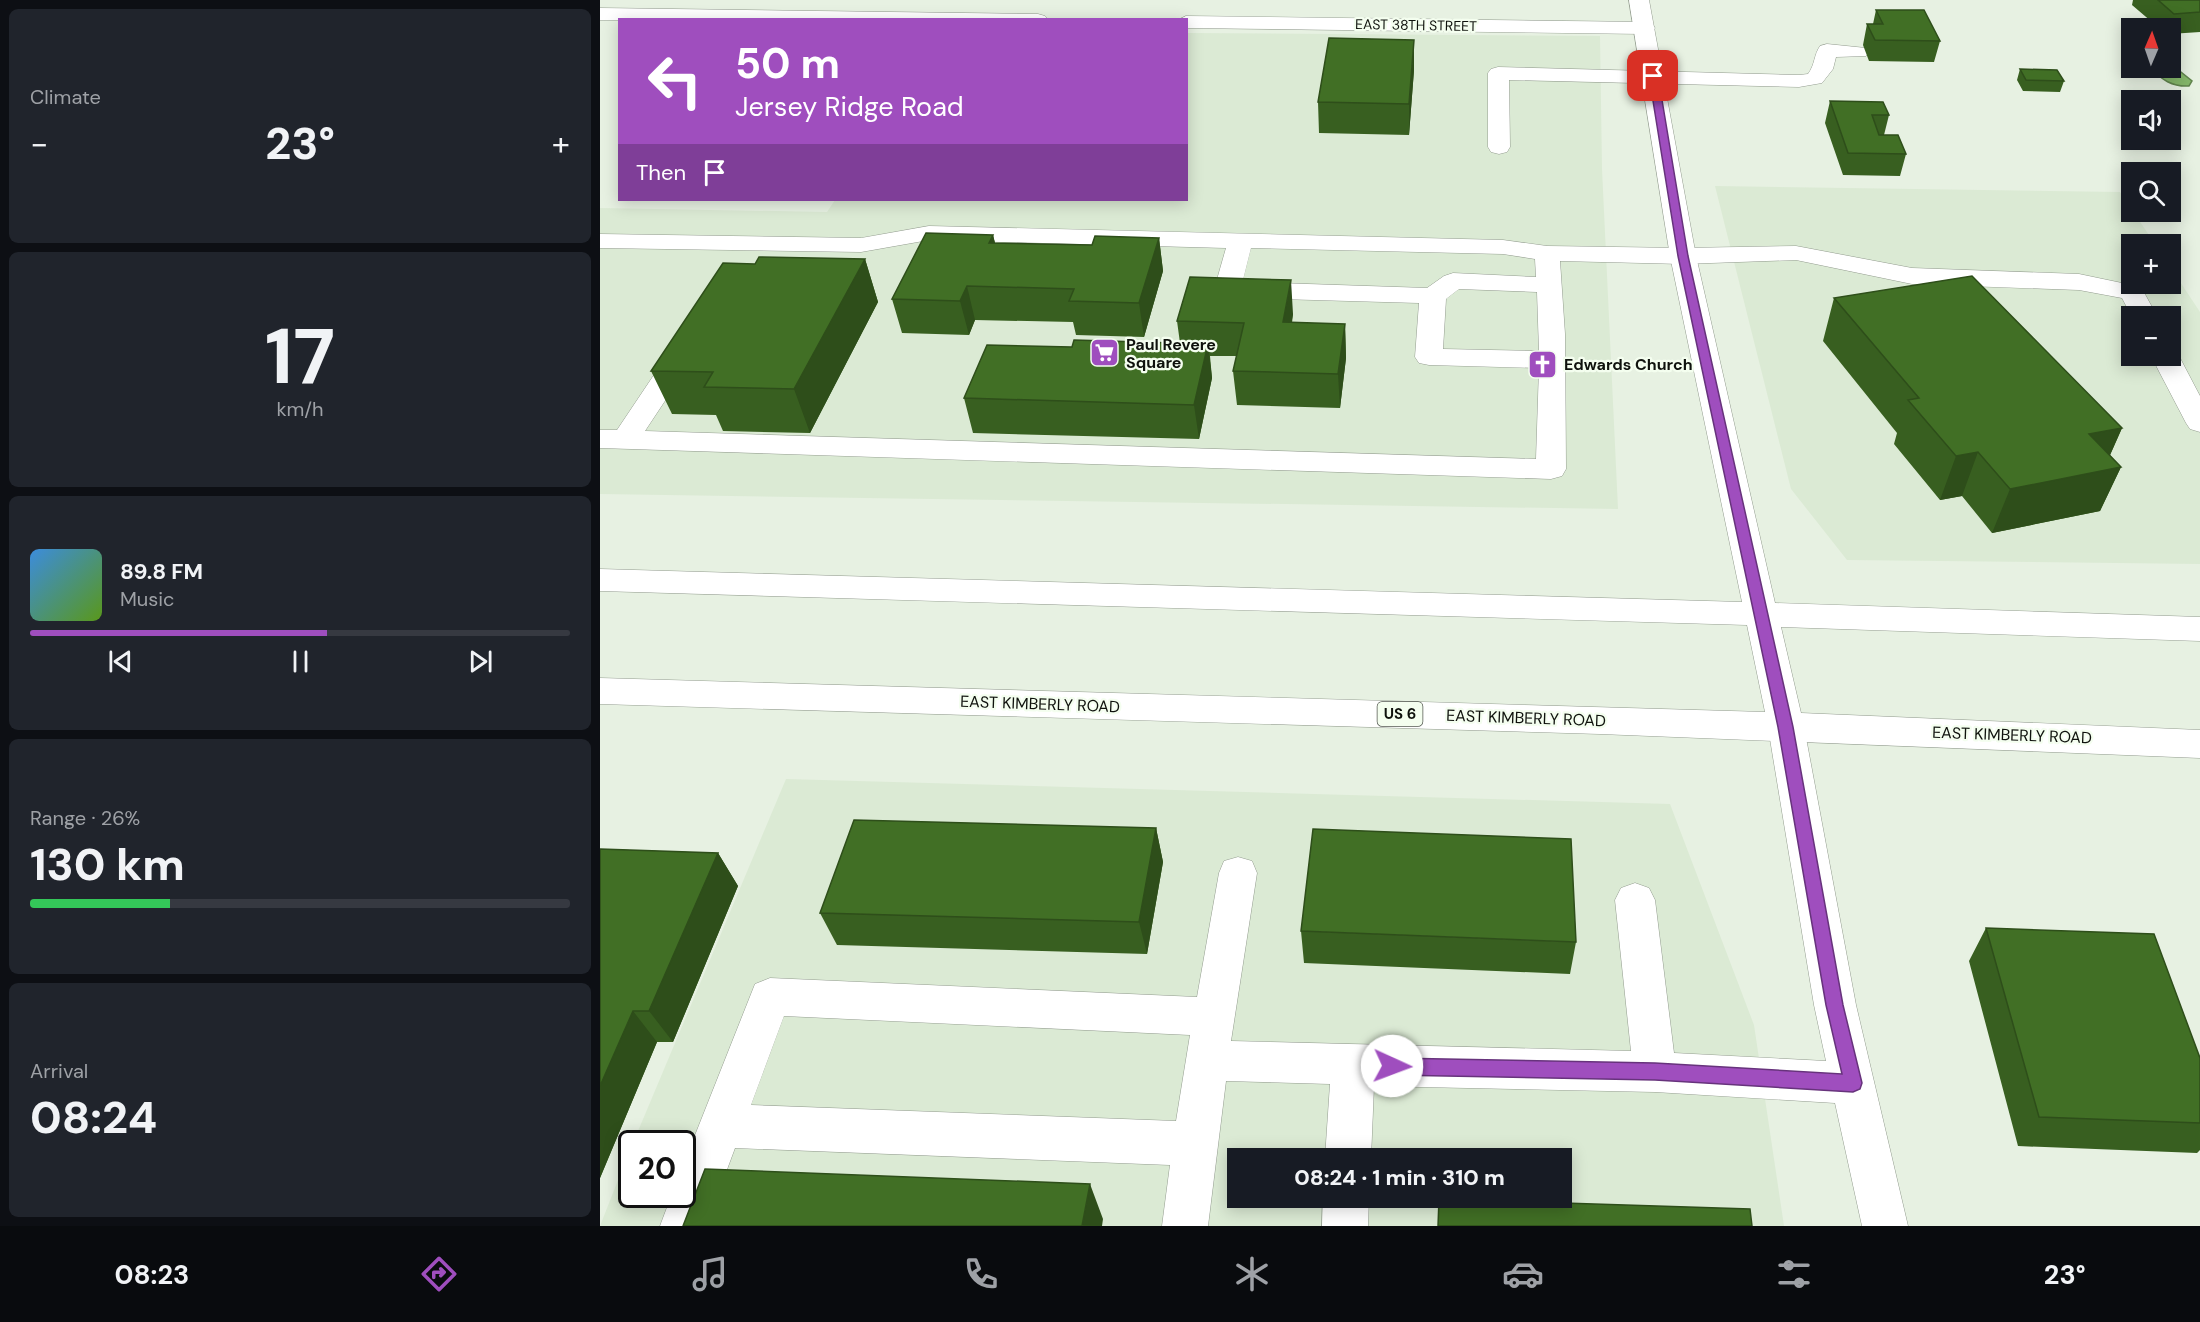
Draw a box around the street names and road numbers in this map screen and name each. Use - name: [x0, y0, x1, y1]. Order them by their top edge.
- street label: EAST 38TH STREET: [1355, 15, 1477, 35]
- street label: EAST KIMBERLY ROAD: [960, 691, 1120, 717]
- road number: US 6: [1378, 702, 1422, 726]
- street label: EAST KIMBERLY ROAD: [1446, 705, 1606, 731]
- street label: EAST KIMBERLY ROAD: [1932, 722, 2092, 748]

